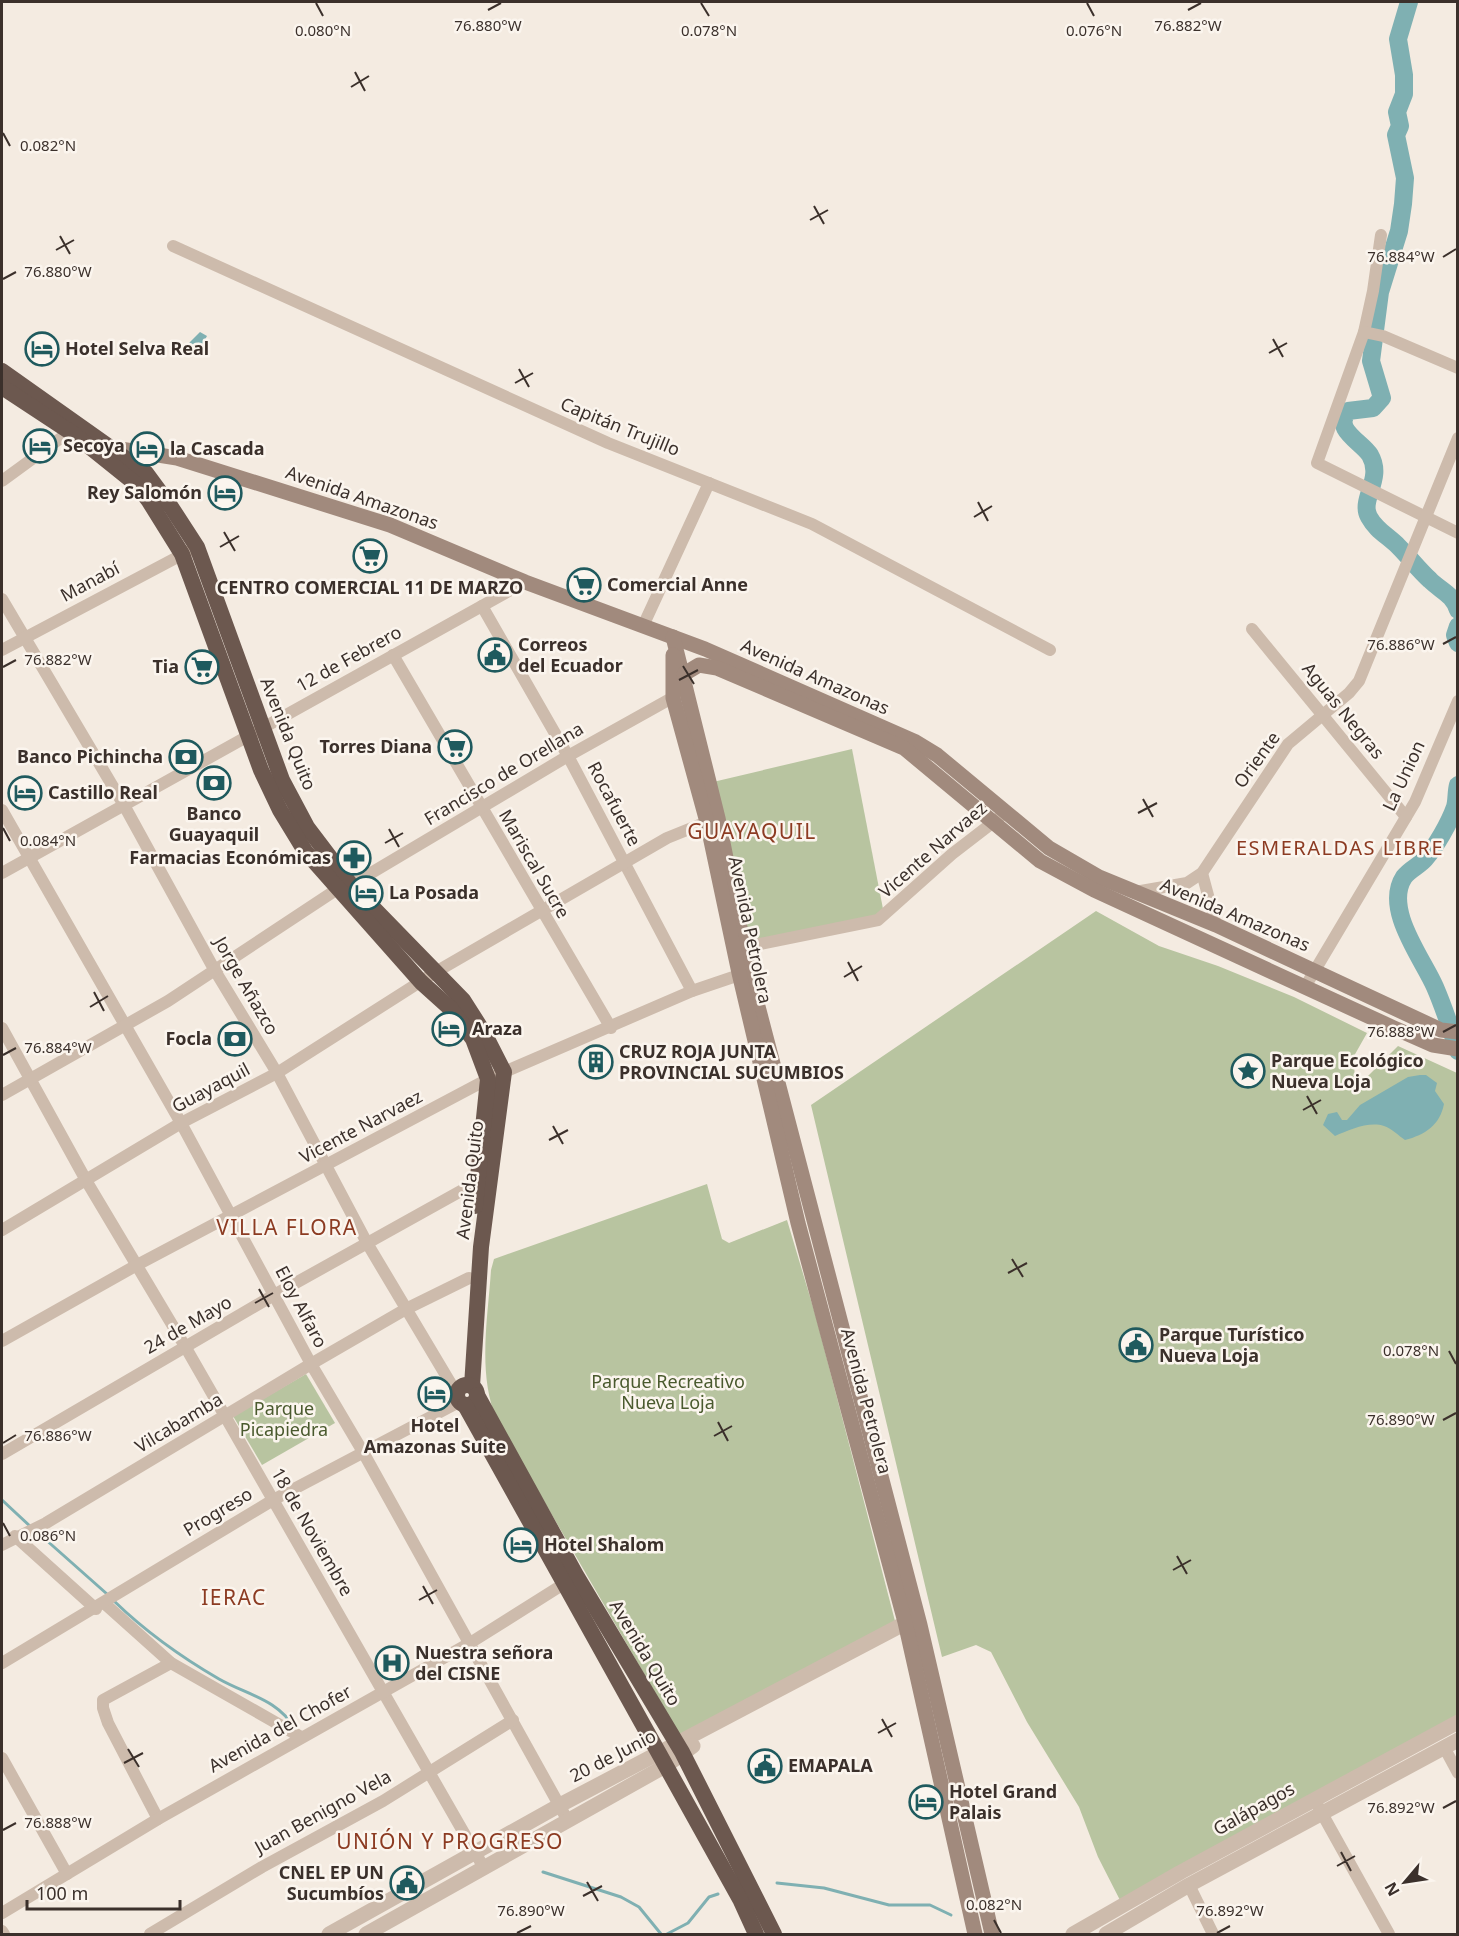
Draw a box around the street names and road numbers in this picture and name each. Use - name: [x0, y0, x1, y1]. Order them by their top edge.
- street label: Capitán Trujillo: [557, 391, 684, 461]
- street label: Avenida Amazonas: [283, 460, 442, 534]
- street label: Manabí: [56, 555, 123, 607]
- street label: 12 de Febrero: [292, 619, 405, 697]
- street label: Avenida Amazonas: [737, 633, 893, 720]
- street label: Aguas Negras: [1297, 657, 1390, 764]
- street label: Avenida Quito: [255, 674, 322, 794]
- street label: Francisco de Orellana: [419, 716, 587, 830]
- street label: Oriente: [1228, 726, 1285, 792]
- street label: La Union: [1376, 736, 1430, 815]
- street label: Rocafuerte: [583, 757, 647, 850]
- street label: Vicente Narvaez: [873, 796, 991, 903]
- street label: Mariscal Sucre: [494, 805, 576, 922]
- street label: Avenida Petrolera: [724, 854, 778, 1006]
- street label: Avenida Amazonas: [1157, 872, 1314, 956]
- street label: Jorge Añazco: [208, 930, 285, 1039]
- street label: Guayaquil: [167, 1057, 254, 1118]
- street label: Vicente Narvaez: [295, 1084, 426, 1169]
- street label: Avenida Quito: [450, 1119, 488, 1241]
- street label: Eloy Alfaro: [270, 1261, 333, 1352]
- street label: 24 de Mayo: [139, 1289, 236, 1359]
- street label: Avenida Petrolera: [836, 1325, 898, 1476]
- street label: Vilcabamba: [130, 1387, 227, 1458]
- street label: 18 de Noviembre: [266, 1463, 359, 1600]
- street label: Progreso: [178, 1481, 257, 1541]
- street label: Avenida Quito: [605, 1595, 687, 1710]
- street label: Avenida del Chofer: [204, 1679, 356, 1777]
- street label: 20 de Junio: [565, 1723, 660, 1787]
- street label: Juan Benigno Vela: [248, 1764, 395, 1860]
- street label: Galápagos: [1208, 1776, 1299, 1840]

